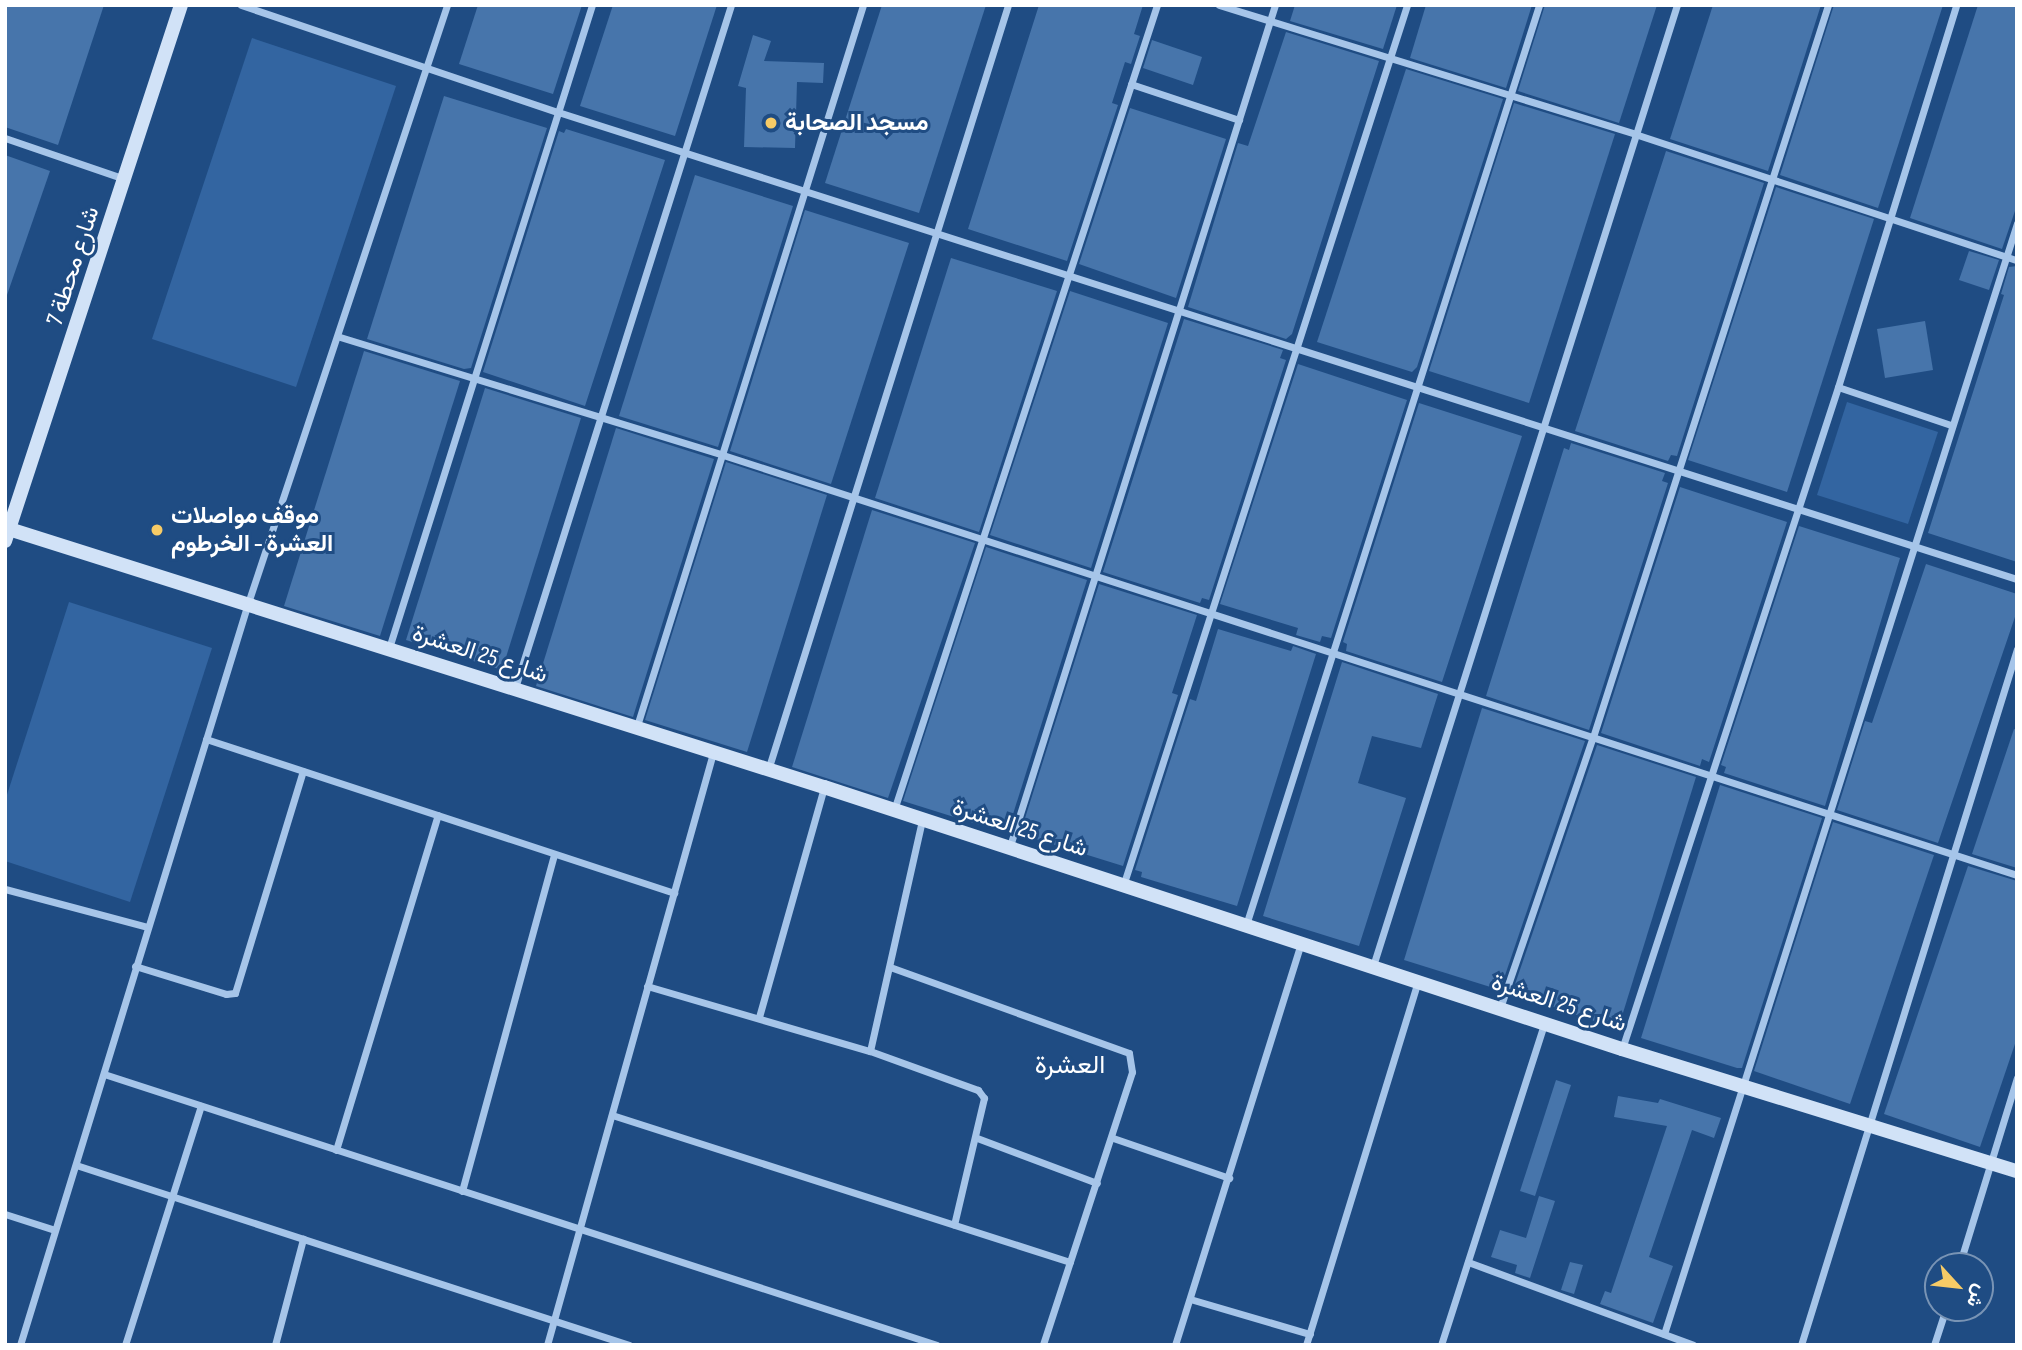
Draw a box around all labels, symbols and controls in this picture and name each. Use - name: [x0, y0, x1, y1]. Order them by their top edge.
- place label: مسجد الصحابة: [785, 109, 929, 137]
- marker: مسجد الصحابة: [763, 115, 779, 131]
- street label: شارع محطة 7: [40, 203, 106, 329]
- place label: موقف مواصلات العشرة - الخرطوم: [171, 502, 333, 558]
- marker: موقف مواصلات العشرة - الخرطوم: [149, 522, 165, 538]
- street label: شارع 25 العشرة: [409, 619, 551, 689]
- street label: شارع 25 العشرة: [949, 793, 1091, 863]
- street label: شارع 25 العشرة: [1488, 968, 1630, 1038]
- district label: العشرة: [1035, 1050, 1105, 1082]
- north arrow: [1924, 1252, 1994, 1322]
- text: ش: [1961, 1280, 1992, 1311]

